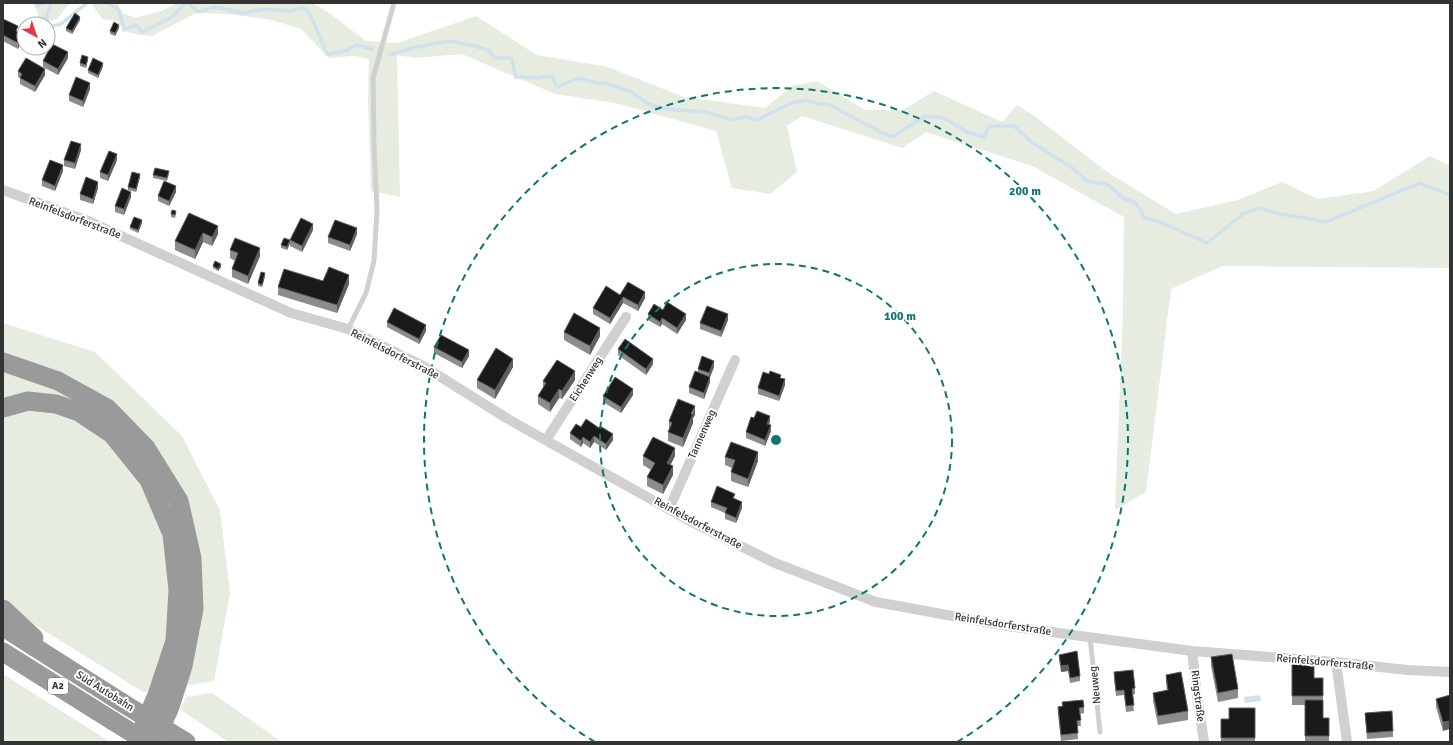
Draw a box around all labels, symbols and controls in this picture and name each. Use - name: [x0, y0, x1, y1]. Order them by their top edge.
- north arrow: [16, 16, 56, 56]
- text: N: [35, 36, 49, 51]
- text: 200 m: [1009, 184, 1041, 199]
- street label: Reinfelsdorferstraße: [27, 194, 123, 242]
- text: 100 m: [884, 309, 916, 324]
- street label: Reinfelsdorferstraße: [349, 326, 441, 382]
- street label: Eichenweg: [567, 354, 605, 404]
- street label: Tannenweg: [685, 407, 719, 461]
- centre of rings: [769, 433, 783, 447]
- street label: Reinfelsdorferstraße: [652, 494, 744, 552]
- street label: Reinfelsdorferstraße: [954, 610, 1052, 638]
- street label: Reinfelsdorferstraße: [1276, 651, 1374, 673]
- street label: Neuweg: [1087, 665, 1103, 705]
- street label: Süd Autobahn: [74, 668, 136, 714]
- street label: Ringstraße: [1188, 669, 1208, 723]
- road number: A2: [48, 678, 68, 694]

